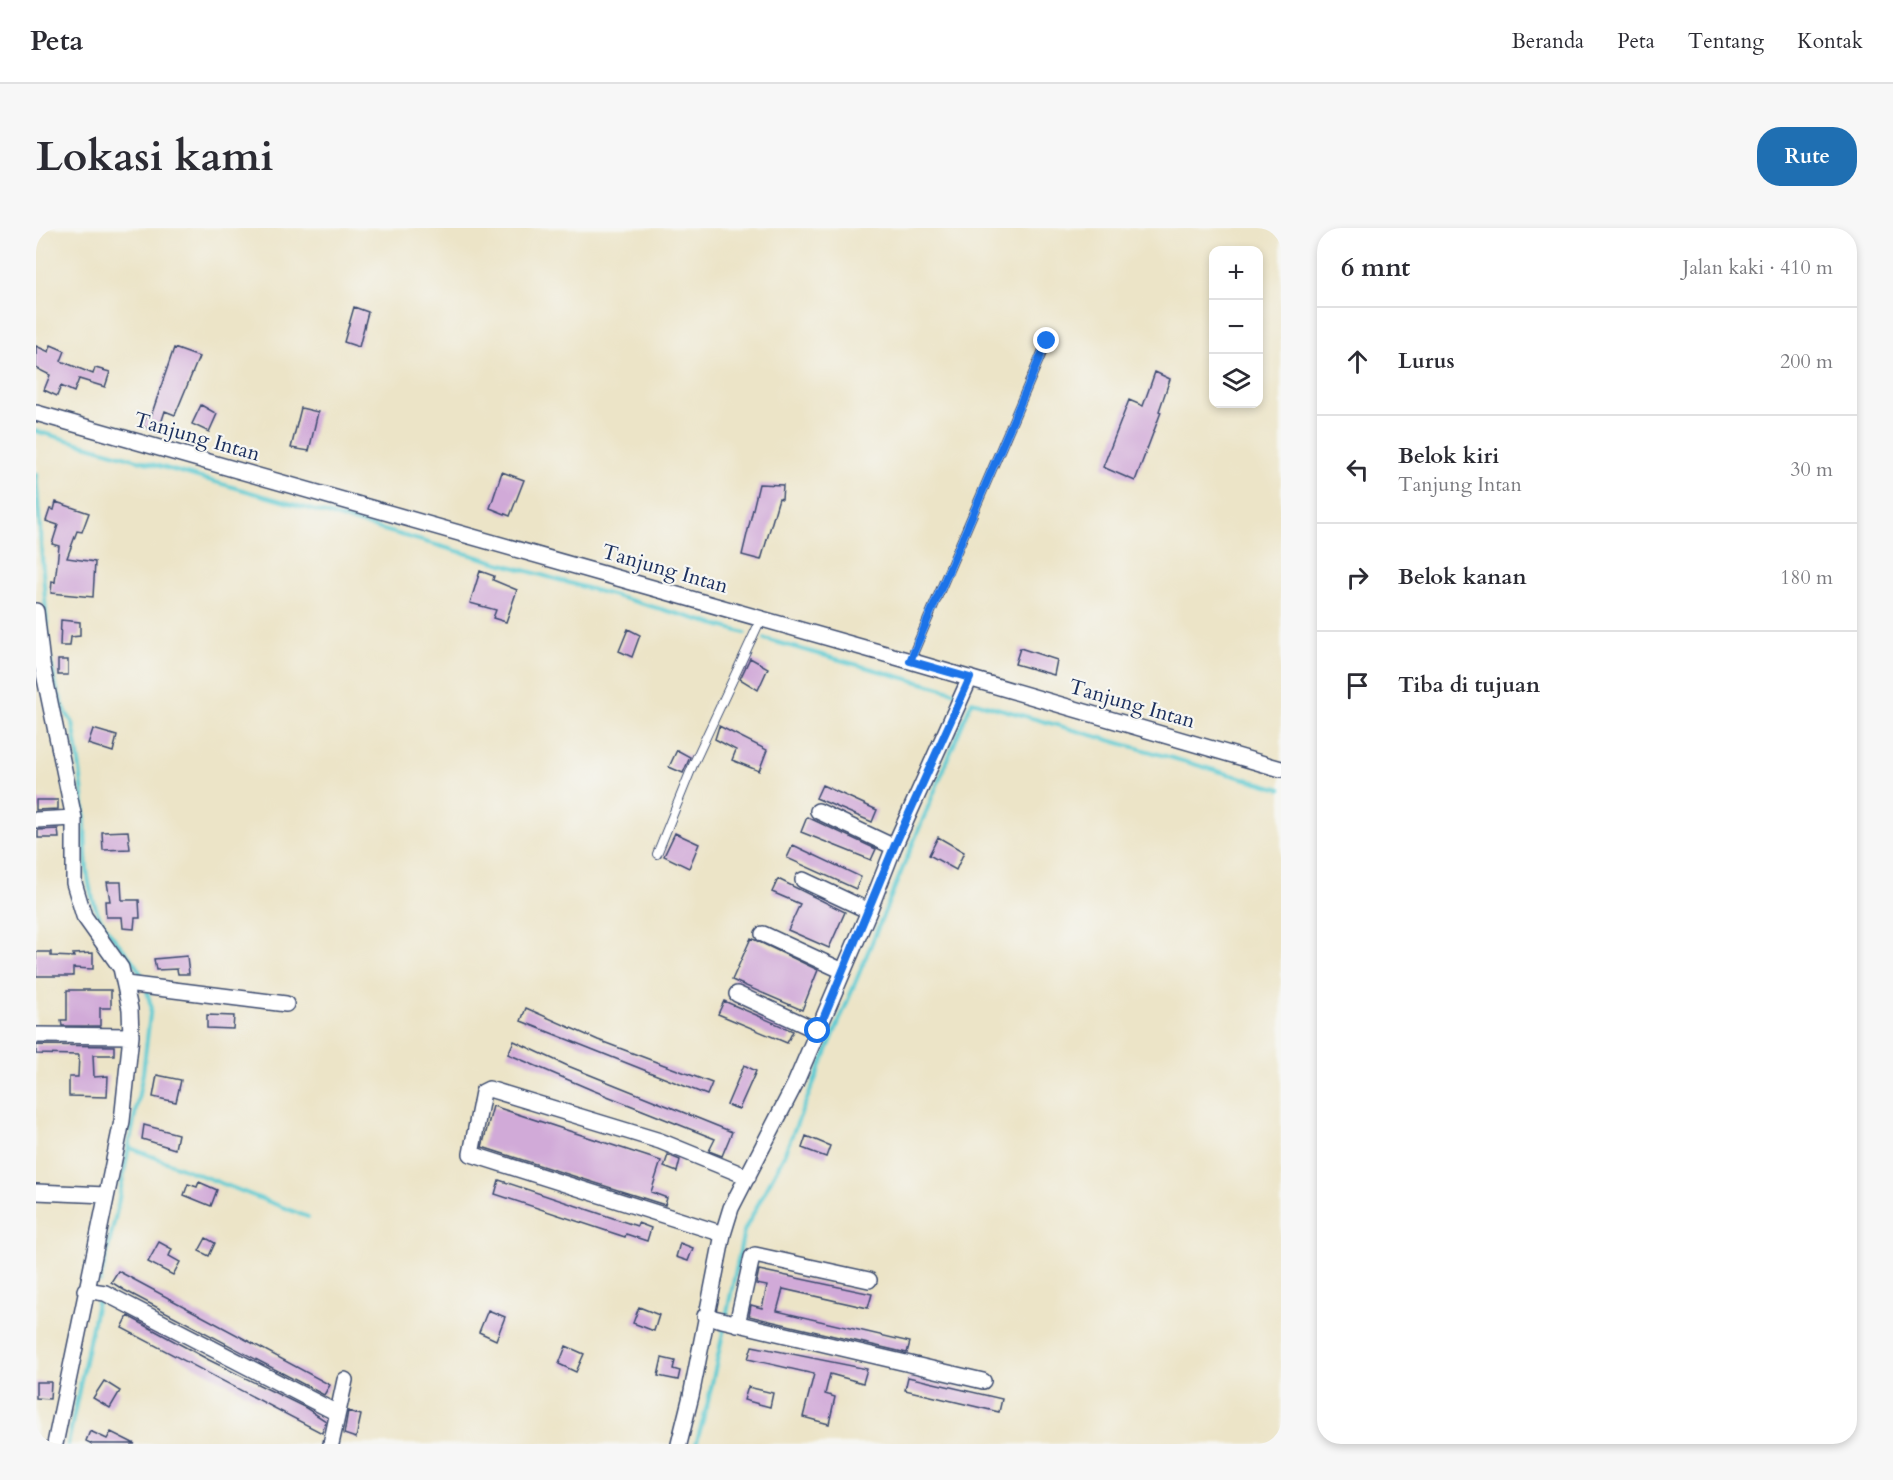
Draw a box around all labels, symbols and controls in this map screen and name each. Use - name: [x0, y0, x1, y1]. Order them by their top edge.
- text: Peta: [30, 22, 83, 60]
- text: Beranda: [1511, 27, 1584, 56]
- text: Peta: [1617, 27, 1655, 56]
- text: Tentang: [1688, 27, 1764, 56]
- text: Kontak: [1797, 27, 1863, 56]
- button: Rute: [1757, 127, 1857, 186]
- text: Lokasi kami: [36, 128, 274, 185]
- map controls: [1209, 246, 1263, 408]
- button: +: [1209, 246, 1263, 300]
- text: 6 mnt: [1341, 250, 1410, 285]
- text: Jalan kaki · 410 m: [1683, 254, 1833, 281]
- button: −: [1209, 300, 1263, 354]
- route end: [1033, 327, 1059, 353]
- icon: ahead: [1341, 345, 1374, 378]
- text: Lurus: [1398, 346, 1455, 376]
- text: 200 m: [1780, 348, 1833, 375]
- button: layers: [1209, 354, 1263, 408]
- street label: Tanjung Intan: [131, 405, 264, 469]
- text: Belok kiri: [1398, 441, 1499, 471]
- icon: left: [1341, 453, 1374, 486]
- text: 30 m: [1790, 456, 1833, 483]
- text: Tanjung Intan: [1398, 471, 1522, 498]
- street label: Tanjung Intan: [599, 537, 732, 601]
- icon: right: [1341, 561, 1374, 594]
- text: Belok kanan: [1398, 562, 1527, 592]
- text: 180 m: [1780, 564, 1833, 591]
- icon: arrive: [1341, 669, 1374, 702]
- text: Tiba di tujuan: [1398, 670, 1540, 700]
- street label: Tanjung Intan: [1066, 672, 1199, 736]
- route start: [804, 1017, 830, 1043]

